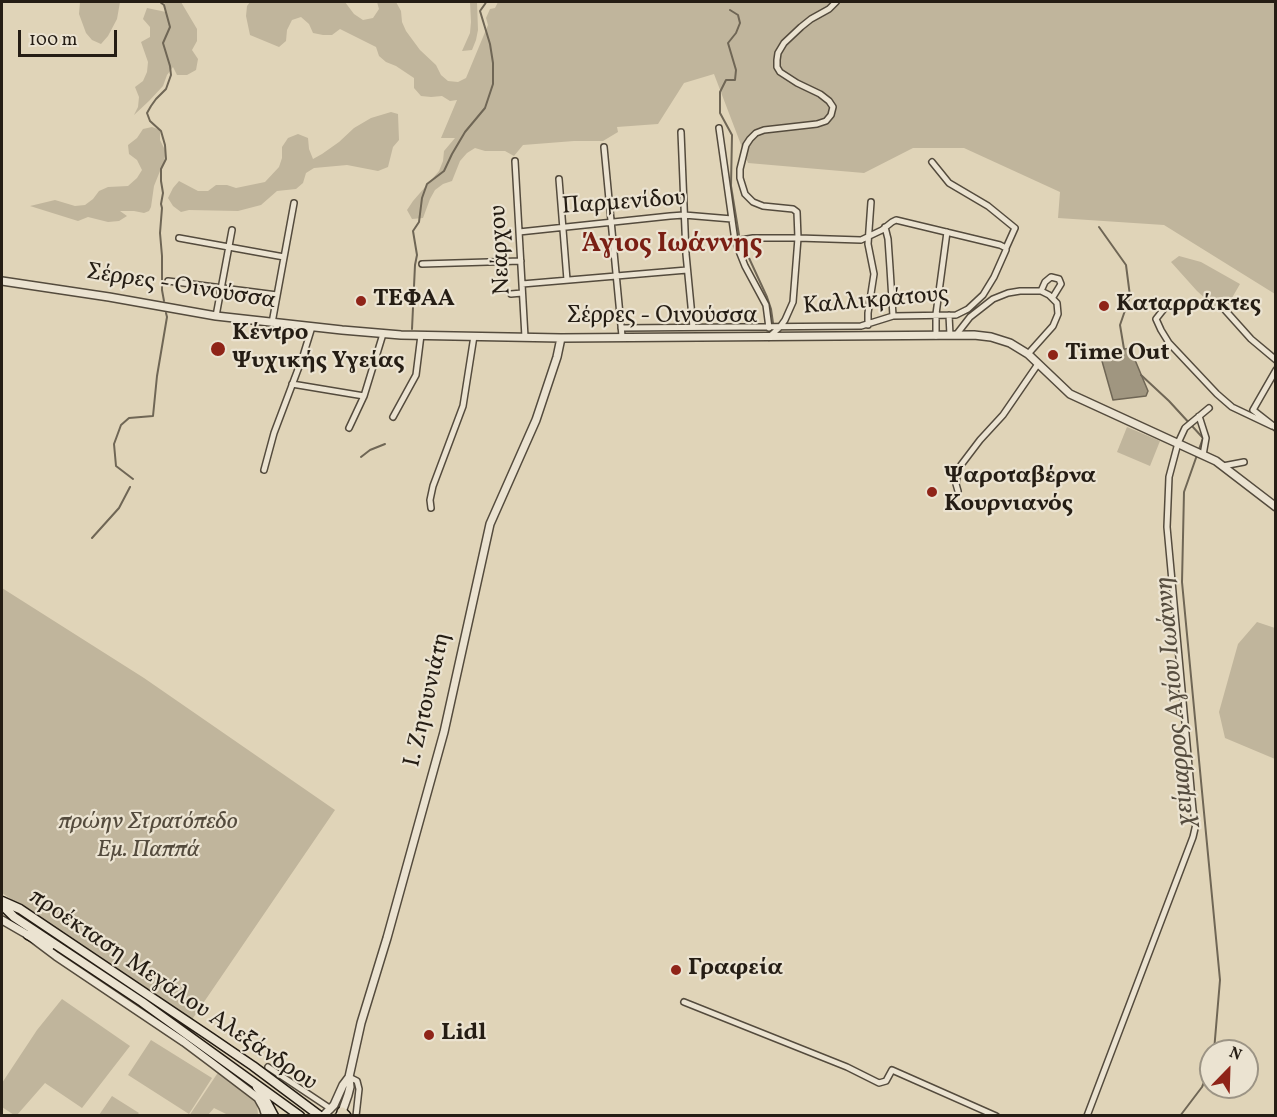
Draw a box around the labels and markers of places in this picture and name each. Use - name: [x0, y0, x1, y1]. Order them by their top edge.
- place label: ΤΕΦΑΑ: [373, 287, 455, 315]
- place label: Καταρράκτες: [1116, 292, 1261, 320]
- marker: ΤΕΦΑΑ: [354, 294, 368, 308]
- marker: Καταρράκτες: [1097, 299, 1111, 313]
- place label: Κέντρο Ψυχικής Υγείας: [232, 321, 404, 377]
- marker: Κέντρο Ψυχικής Υγείας: [209, 340, 227, 358]
- place label: Time Out: [1065, 341, 1169, 369]
- marker: Time Out: [1046, 348, 1060, 362]
- place label: Ψαροταβέρνα Κουρνιανός: [944, 464, 1096, 520]
- marker: Ψαροταβέρνα Κουρνιανός: [925, 485, 939, 499]
- place label: Γραφεία: [688, 956, 783, 984]
- marker: Γραφεία: [669, 963, 683, 977]
- place label: Lidl: [441, 1021, 486, 1049]
- marker: Lidl: [422, 1028, 436, 1042]

